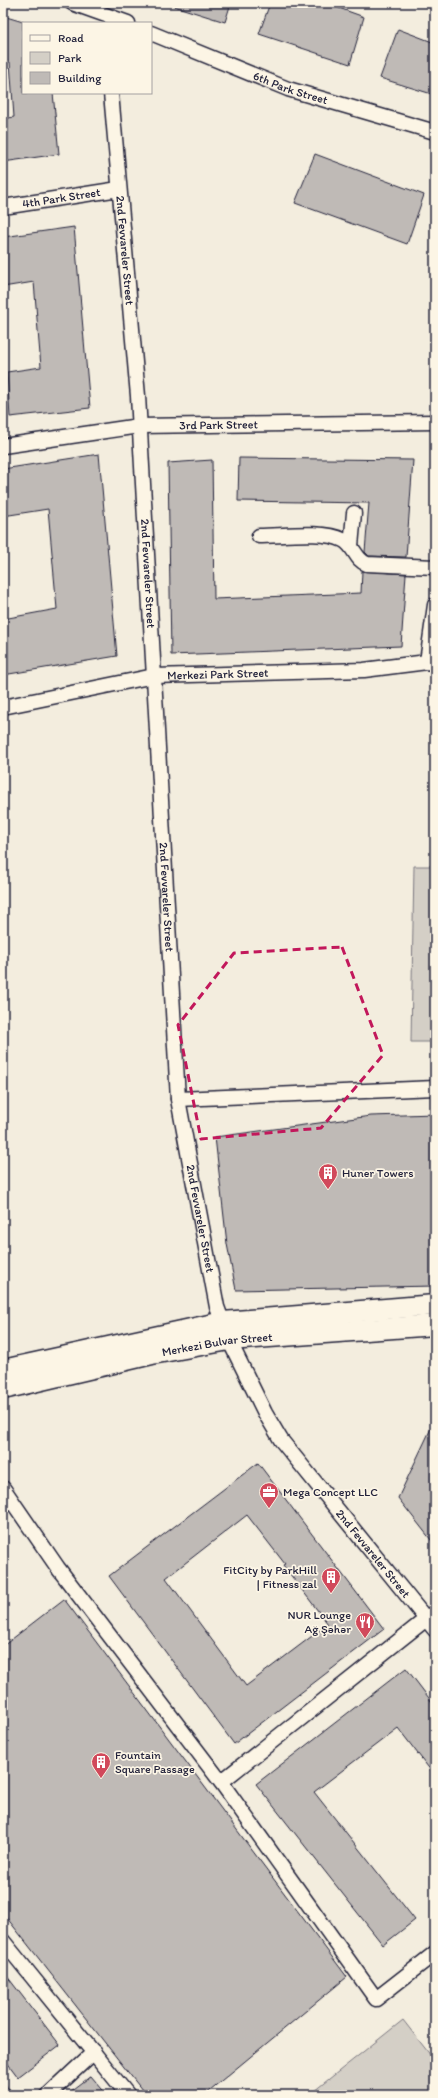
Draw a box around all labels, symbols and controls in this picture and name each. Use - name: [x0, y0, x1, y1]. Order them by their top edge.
- legend: [22, 22, 152, 94]
- text: Road: [58, 31, 84, 45]
- text: Park: [58, 51, 82, 65]
- street label: 6th Park Street: [251, 68, 330, 107]
- text: Building: [58, 71, 102, 85]
- street label: 4th Park Street: [21, 185, 102, 211]
- street label: 2nd Fevvareler Street: [113, 195, 137, 306]
- street label: 3rd Park Street: [179, 417, 259, 432]
- street label: 2nd Fevvareler Street: [138, 518, 158, 629]
- street label: Merkezi Park Street: [167, 666, 269, 683]
- street label: 2nd Fevvareler Street: [156, 842, 177, 953]
- building icon: Huner Towers: [317, 1162, 339, 1190]
- street label: 2nd Fevvareler Street: [183, 1163, 218, 1274]
- place label: Huner Towers: [342, 1166, 413, 1180]
- street label: Merkezi Bulvar Street: [161, 1330, 273, 1359]
- office icon: Mega Concept LLC: [258, 1481, 280, 1509]
- place label: Mega Concept LLC: [283, 1485, 378, 1499]
- street label: 2nd Fevvareler Street: [333, 1507, 413, 1601]
- place label: FitCity by ParkHill | Fitness zal: [223, 1563, 318, 1591]
- building icon: FitCity by ParkHill | Fitness zal: [320, 1566, 342, 1594]
- place label: NUR Lounge Ağ Şəhər: [287, 1608, 351, 1636]
- restaurant icon: NUR Lounge Ağ Şəhər: [354, 1611, 376, 1639]
- place label: Fountain Square Passage: [115, 1748, 195, 1776]
- building icon: Fountain Square Passage: [90, 1751, 112, 1779]

